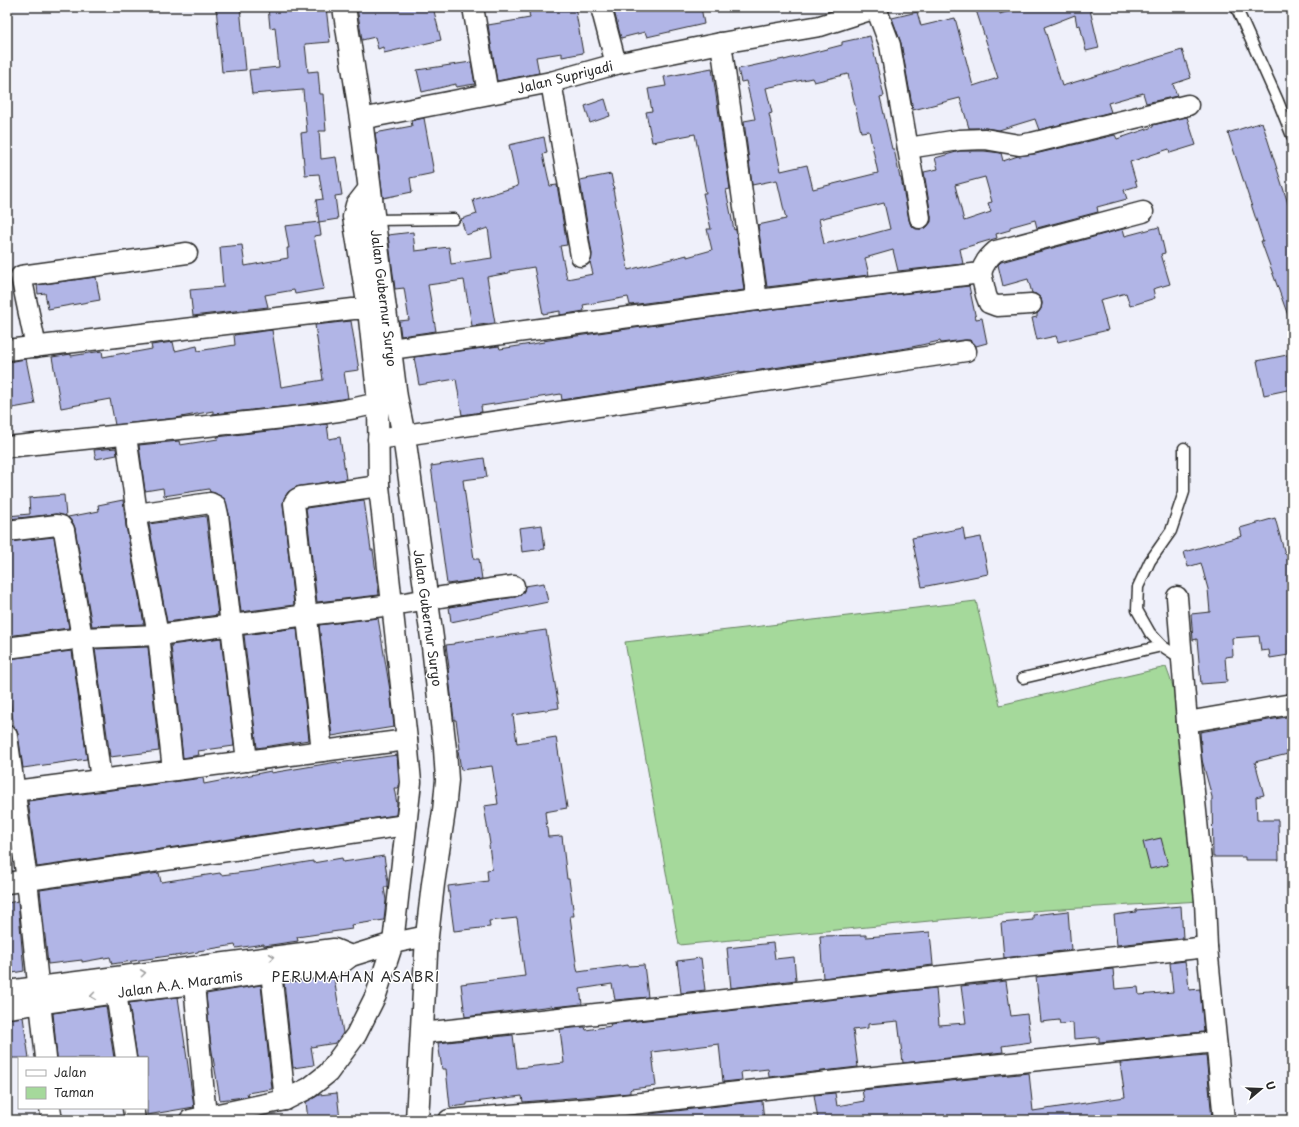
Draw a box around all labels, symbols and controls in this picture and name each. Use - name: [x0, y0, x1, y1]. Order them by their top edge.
- street label: Jalan Supriyadi: [515, 55, 615, 98]
- street label: Jalan Gubernur Suryo: [367, 228, 402, 368]
- street label: Jalan Gubernur Suryo: [409, 548, 448, 688]
- one-way arrow: [269, 953, 275, 962]
- street label: Jalan A.A. Maramis: [116, 965, 244, 1002]
- district label: PERUMAHAN ASABRI: [272, 966, 440, 987]
- one-way arrow: [140, 969, 146, 978]
- one-way arrow: [90, 991, 96, 1000]
- legend: [18, 1057, 148, 1109]
- text: Jalan: [54, 1063, 87, 1081]
- north arrow: [1241, 1069, 1281, 1109]
- text: U: [1262, 1079, 1280, 1092]
- text: Taman: [54, 1083, 94, 1101]

